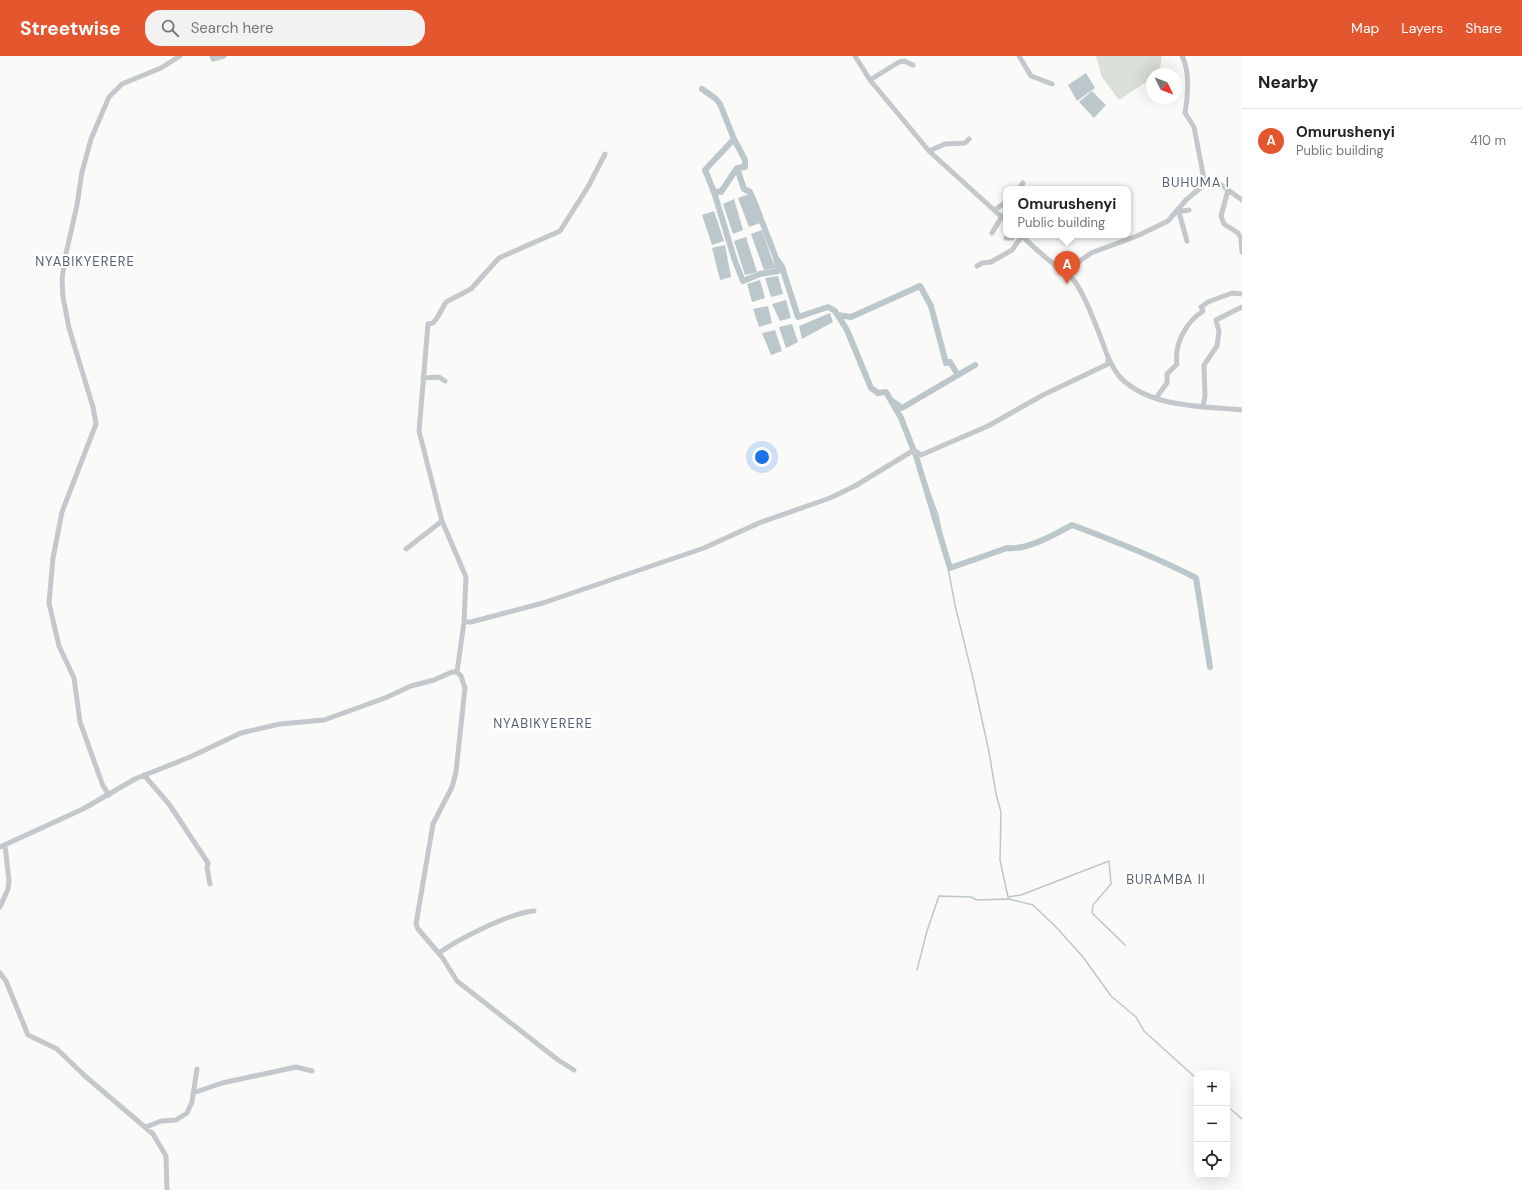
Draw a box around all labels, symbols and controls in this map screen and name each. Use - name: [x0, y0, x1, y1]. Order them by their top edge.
- search box: [145, 10, 425, 46]
- text: Streetwise: [20, 16, 121, 41]
- icon: search: [159, 17, 181, 39]
- text: Search here: [191, 18, 273, 38]
- text: Map: [1351, 19, 1379, 37]
- text: Layers: [1401, 19, 1443, 37]
- text: Share: [1465, 19, 1502, 37]
- north arrow: [1146, 68, 1182, 104]
- text: Nearby: [1258, 71, 1318, 93]
- text: Omurushenyi: [1296, 122, 1395, 142]
- text: A: [1266, 132, 1276, 149]
- text: 410 m: [1470, 132, 1506, 149]
- text: Public building: [1296, 142, 1384, 159]
- district label: BUHUMA I: [1162, 174, 1230, 191]
- popup: [1003, 186, 1131, 238]
- text: Omurushenyi: [1018, 194, 1116, 214]
- text: Public building: [1018, 214, 1105, 231]
- pin: A: [1054, 251, 1080, 284]
- district label: NYABIKYERERE: [35, 253, 135, 270]
- your location: [752, 447, 772, 467]
- district label: NYABIKYERERE: [493, 715, 593, 732]
- district label: BURAMBA II: [1126, 871, 1206, 888]
- map controls: [1194, 1070, 1230, 1178]
- button: +: [1194, 1070, 1230, 1106]
- button: −: [1194, 1106, 1230, 1142]
- button: locate: [1194, 1142, 1230, 1178]

